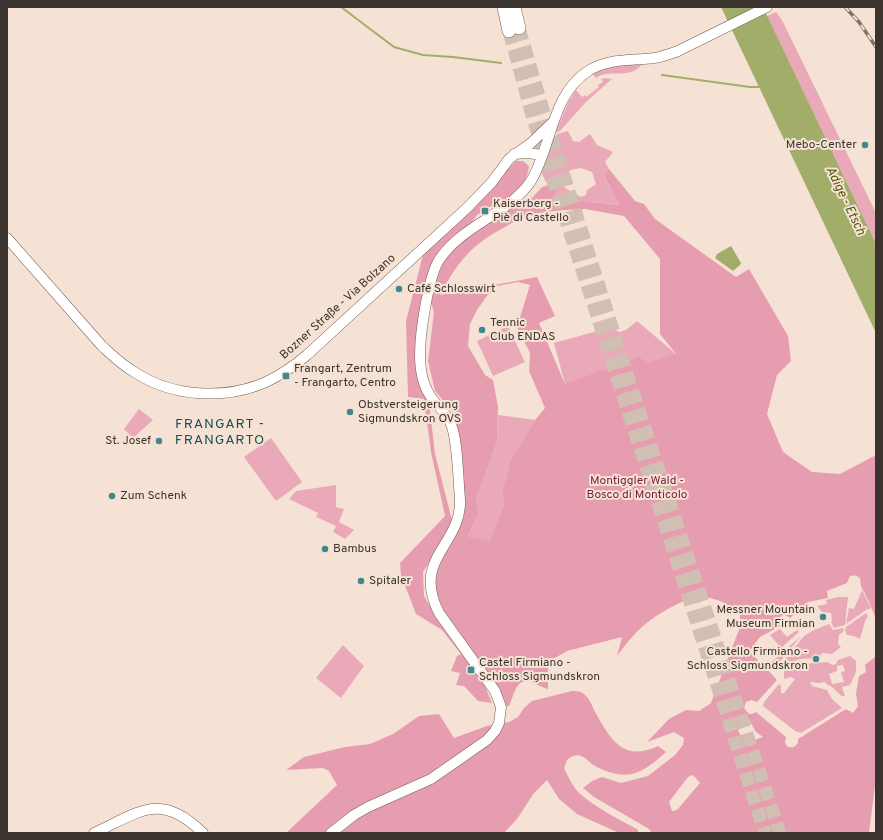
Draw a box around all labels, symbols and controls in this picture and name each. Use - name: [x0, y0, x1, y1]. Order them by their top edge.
- place label: Mebo-Center: [786, 137, 857, 153]
- marker: Mebo-Center: [860, 140, 870, 150]
- water label: Adige - Etsch: [822, 164, 868, 238]
- place label: Kaiserberg - Piè di Castello: [493, 196, 569, 226]
- marker: Kaiserberg - Piè di Castello: [480, 206, 490, 216]
- street label: Bozner Straße - Via Bolzano: [277, 251, 399, 363]
- place label: Café Schlosswirt: [407, 281, 496, 297]
- marker: Café Schlosswirt: [394, 284, 404, 294]
- place label: Tennic Club ENDAS: [490, 315, 556, 345]
- marker: Tennic Club ENDAS: [477, 325, 487, 335]
- place label: Frangart, Zentrum - Frangarto, Centro: [294, 361, 396, 391]
- marker: Frangart, Zentrum - Frangarto, Centro: [281, 371, 291, 381]
- place label: Obstversteigerung Sigmundskron OVS: [358, 397, 461, 427]
- marker: Obstversteigerung Sigmundskron OVS: [345, 407, 355, 417]
- district label: FRANGART - FRANGARTO: [175, 416, 265, 449]
- place label: St. Josef: [105, 433, 151, 449]
- marker: St. Josef: [154, 436, 164, 446]
- park label: Montiggler Wald - Bosco di Monticolo: [586, 473, 688, 503]
- place label: Zum Schenk: [120, 488, 187, 504]
- marker: Zum Schenk: [107, 491, 117, 501]
- place label: Bambus: [333, 541, 377, 557]
- marker: Bambus: [320, 544, 330, 554]
- place label: Spitaler: [369, 573, 411, 589]
- marker: Spitaler: [356, 576, 366, 586]
- place label: Messner Mountain Museum Firmian: [716, 602, 815, 632]
- marker: Messner Mountain Museum Firmian: [818, 612, 828, 622]
- place label: Castello Firmiano - Schloss Sigmundskron: [687, 644, 808, 674]
- marker: Castello Firmiano - Schloss Sigmundskron: [811, 654, 821, 664]
- place label: Castel Firmiano - Schloss Sigmundskron: [479, 655, 600, 685]
- marker: Castel Firmiano - Schloss Sigmundskron: [466, 665, 476, 675]

